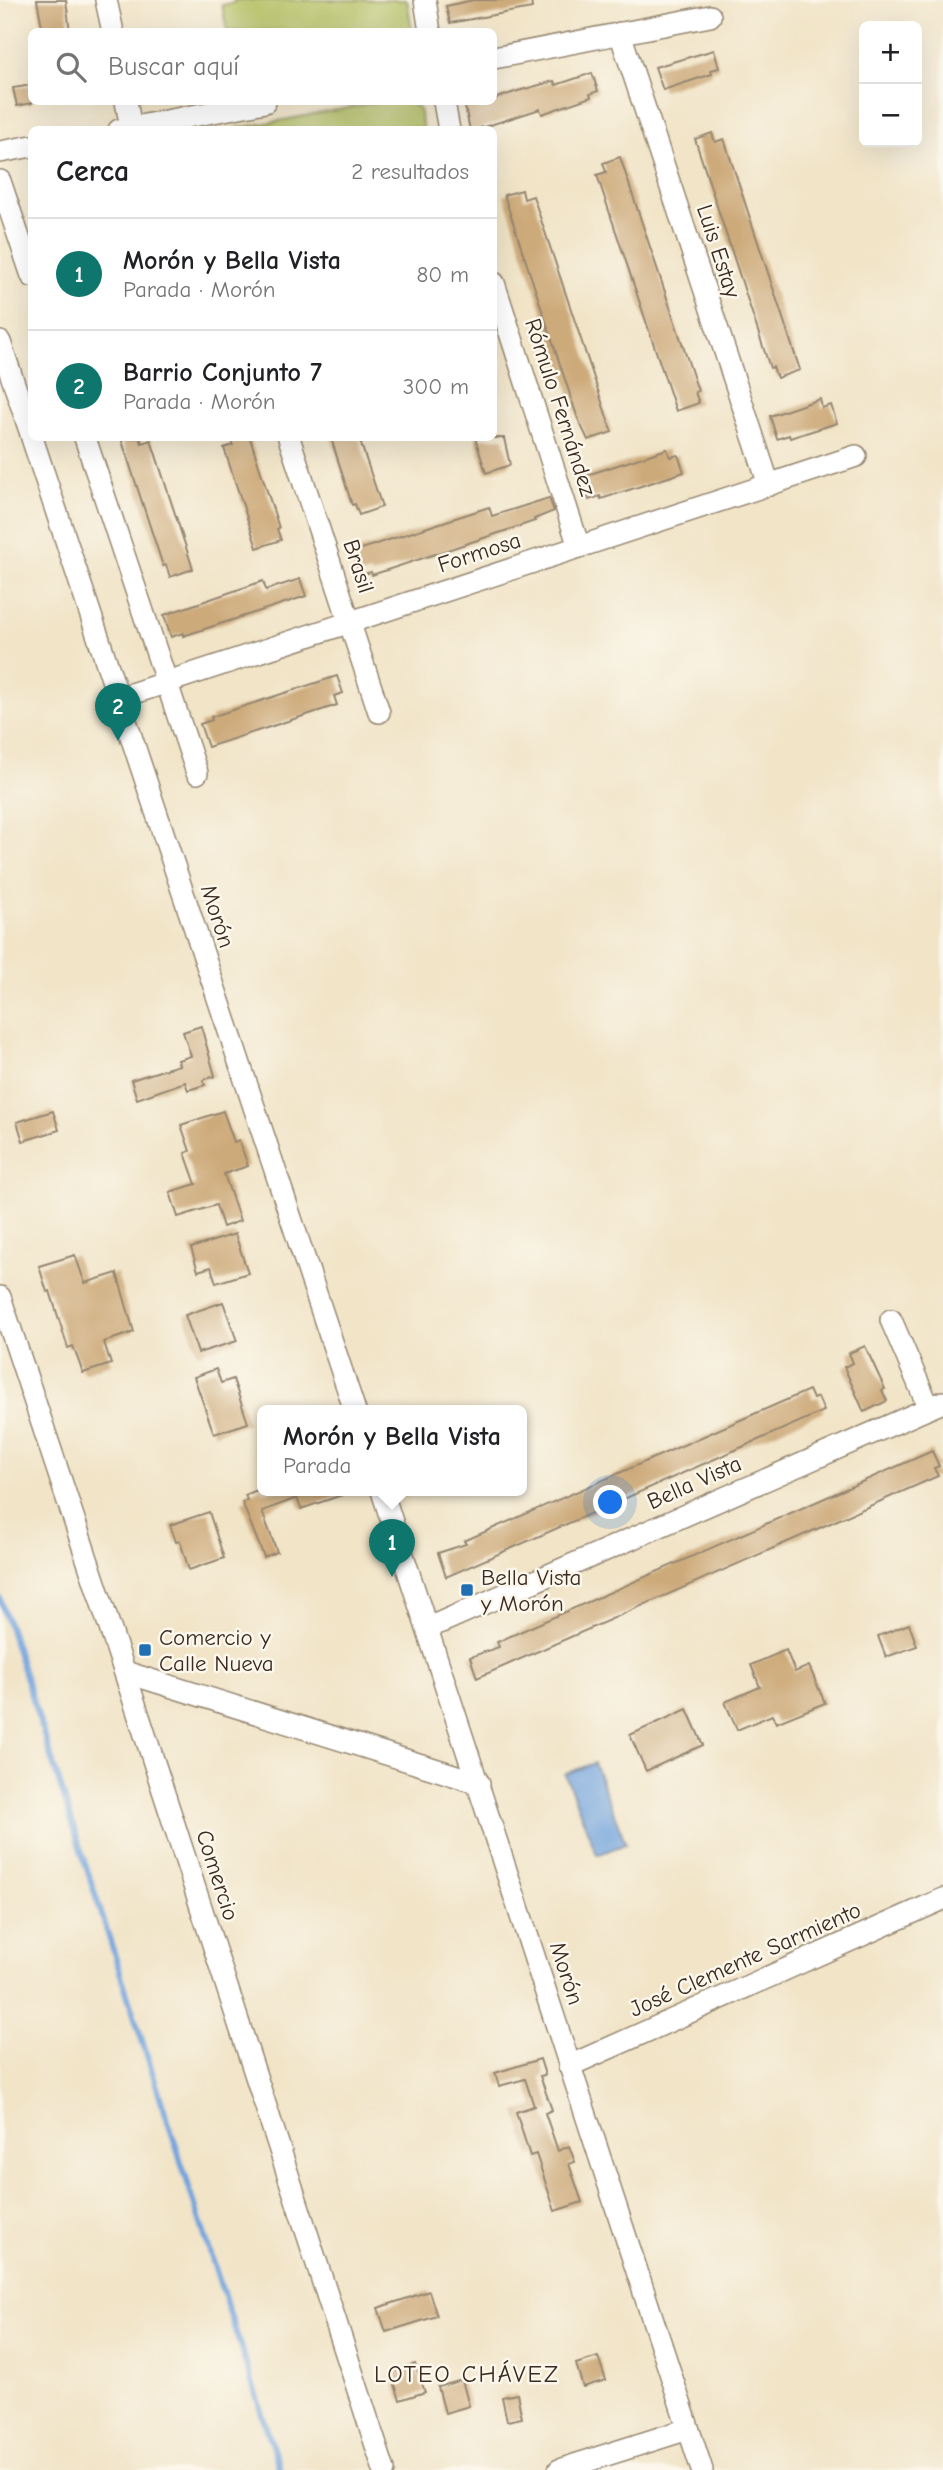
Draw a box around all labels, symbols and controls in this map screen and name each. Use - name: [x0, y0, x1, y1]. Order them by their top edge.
- map controls: [859, 21, 922, 147]
- button: +: [859, 21, 922, 84]
- search box: [28, 28, 497, 105]
- icon: search: [52, 48, 90, 86]
- text: Buscar aquí: [108, 52, 239, 82]
- button: −: [859, 84, 922, 147]
- text: Cerca: [56, 154, 129, 189]
- text: 2 resultados: [351, 158, 469, 185]
- street label: Luis Estay: [691, 201, 747, 302]
- text: Morón y Bella Vista: [123, 246, 341, 276]
- text: 1: [74, 261, 84, 288]
- text: 80 m: [416, 261, 469, 288]
- text: Parada · Morón: [123, 276, 276, 303]
- street label: Rómulo Fernández: [519, 315, 602, 499]
- text: Barrio Conjunto 7: [123, 358, 322, 388]
- text: 2: [73, 373, 85, 400]
- text: 300 m: [403, 373, 469, 400]
- text: Parada · Morón: [123, 388, 276, 415]
- street label: Formosa: [434, 526, 524, 579]
- street label: Brasil: [337, 536, 380, 596]
- pin: 2: [95, 683, 141, 741]
- street label: Morón: [195, 881, 240, 951]
- popup: [257, 1405, 527, 1496]
- text: Morón y Bella Vista: [283, 1422, 501, 1452]
- street label: Bella Vista: [643, 1450, 746, 1515]
- text: Parada: [283, 1452, 351, 1479]
- your location: [593, 1485, 627, 1519]
- pin: 1: [369, 1519, 415, 1577]
- place label: Bella Vista y Morón: [480, 1564, 581, 1617]
- marker: Bella Vista y Morón: [459, 1582, 475, 1598]
- place label: Comercio y Calle Nueva: [159, 1624, 274, 1677]
- marker: Comercio y Calle Nueva: [137, 1642, 153, 1658]
- street label: Comercio: [190, 1826, 245, 1924]
- street label: José Clemente Sarmiento: [625, 1896, 865, 2023]
- street label: Morón: [544, 1938, 589, 2008]
- district label: LOTEO CHÁVEZ: [374, 2360, 560, 2388]

